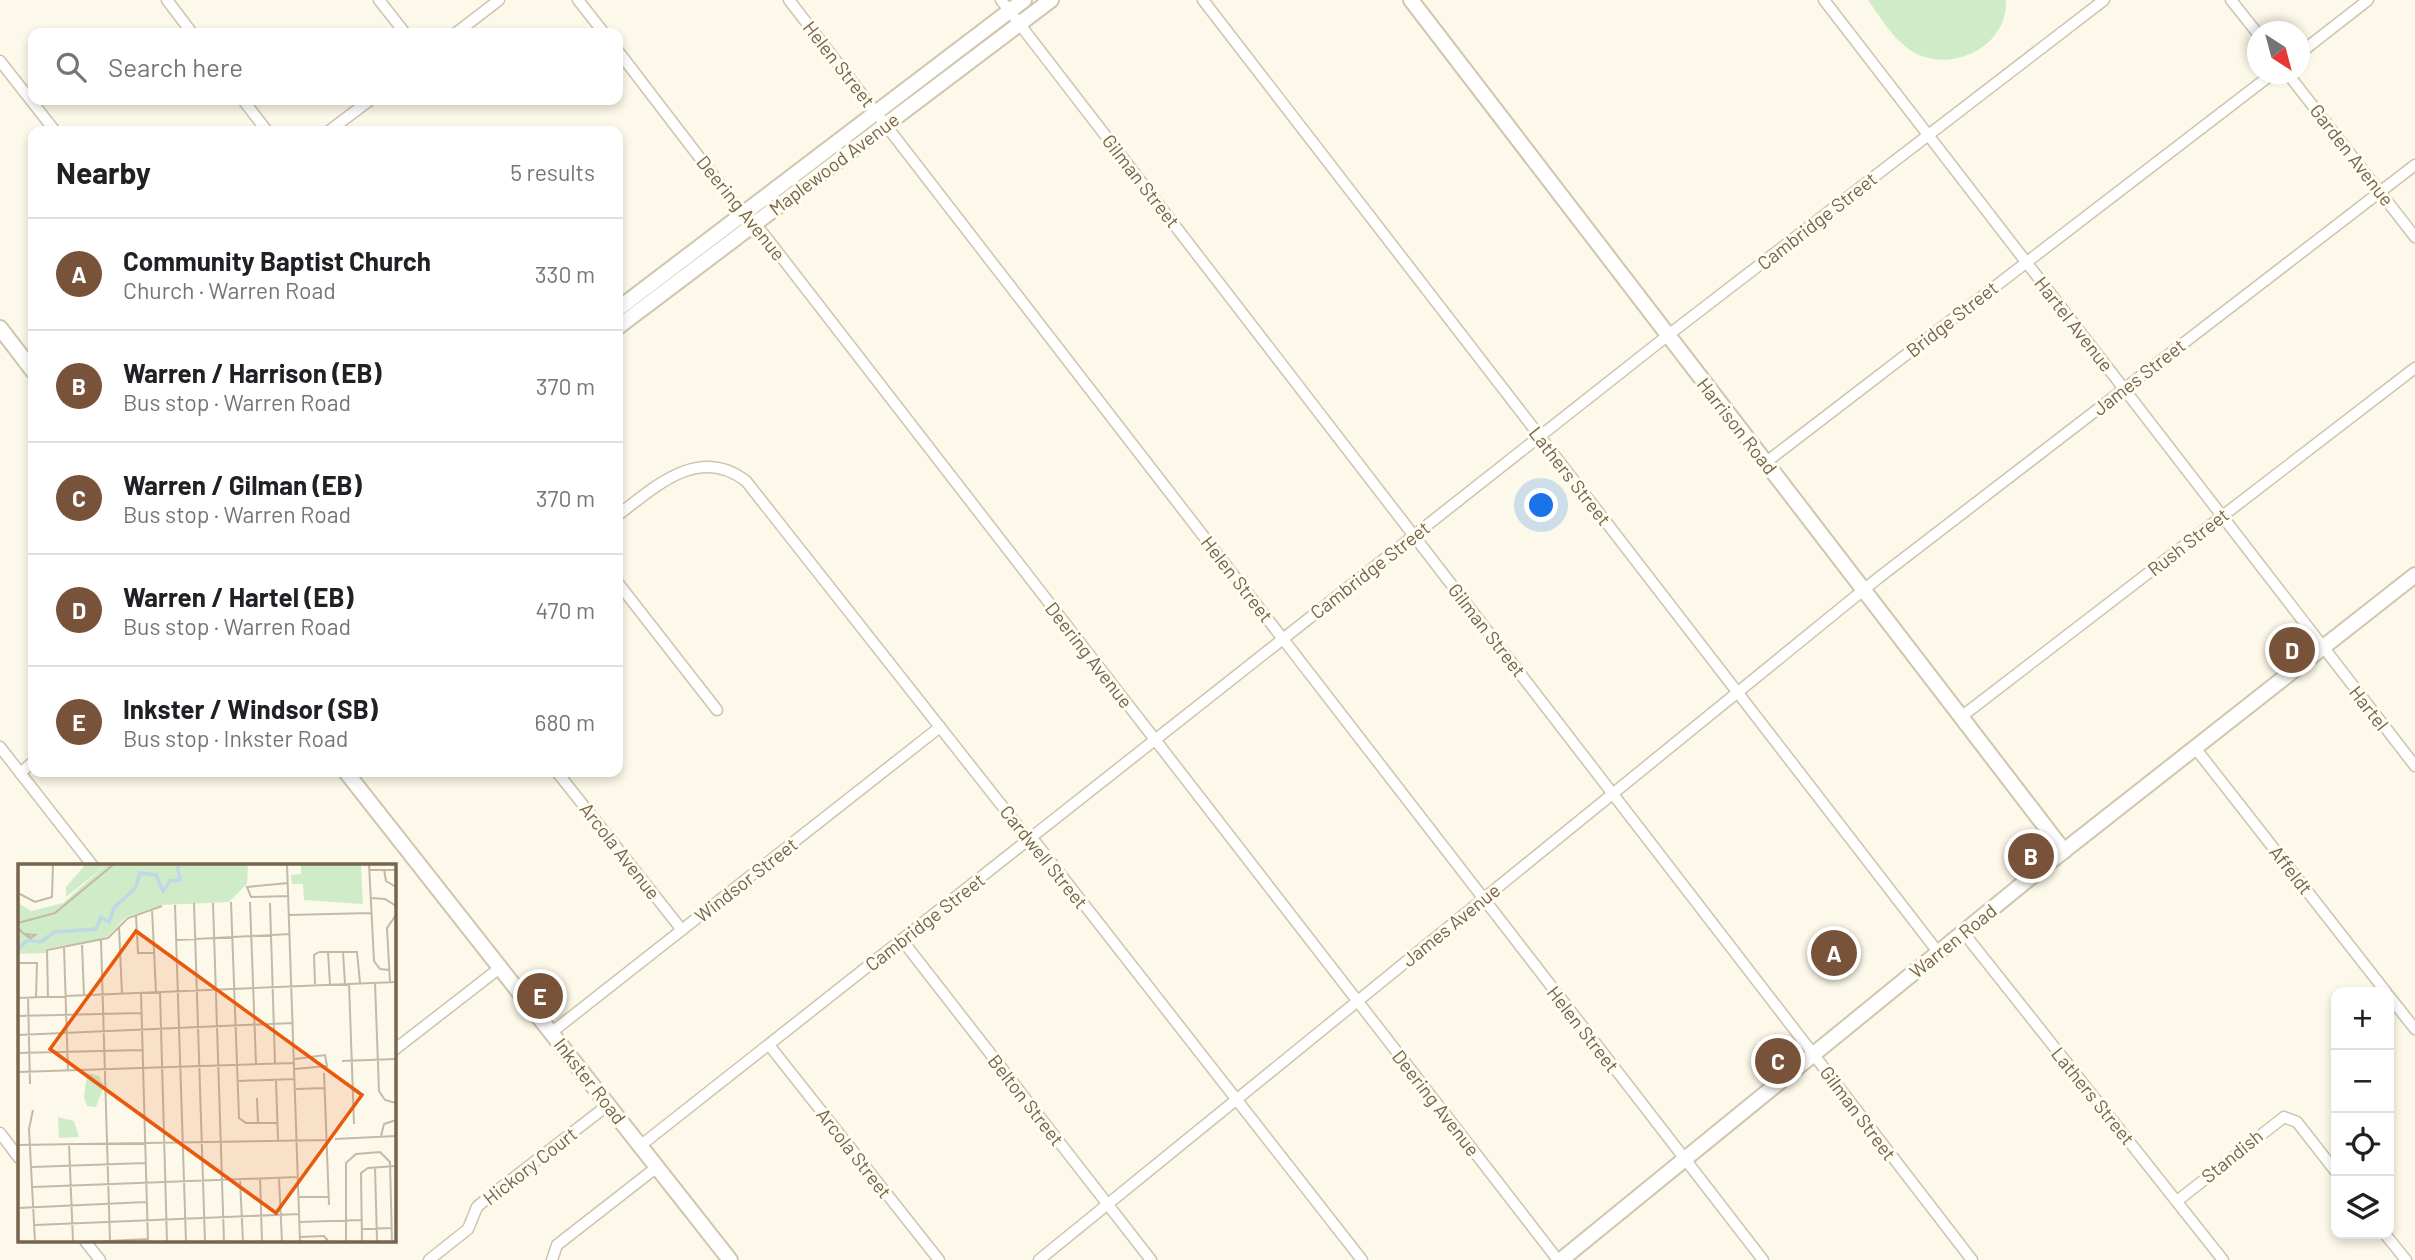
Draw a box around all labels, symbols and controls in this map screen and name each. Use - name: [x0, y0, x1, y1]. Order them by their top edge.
- street label: Helen Street: [799, 16, 880, 111]
- north arrow: [2247, 21, 2310, 84]
- search box: [28, 28, 623, 105]
- icon: search: [52, 48, 90, 86]
- text: Search here: [108, 51, 243, 82]
- street label: Garden Avenue: [2305, 99, 2399, 210]
- street label: Maplewood Avenue: [764, 107, 903, 220]
- street label: Gilman Street: [1098, 129, 1185, 232]
- street label: Deering Avenue: [692, 151, 791, 265]
- text: Nearby: [56, 154, 151, 190]
- text: 5 results: [510, 158, 595, 186]
- street label: Cambridge Street: [1752, 167, 1881, 274]
- text: Community Baptist Church: [123, 245, 431, 276]
- text: A: [71, 260, 87, 288]
- text: 330 m: [535, 260, 595, 288]
- street label: Hartel Avenue: [2030, 271, 2119, 376]
- text: Church · Warren Road: [123, 276, 336, 304]
- street label: Bridge Street: [1901, 276, 2002, 362]
- street label: James Street: [2088, 333, 2190, 420]
- text: Warren / Harrison (EB): [123, 357, 382, 388]
- text: B: [72, 372, 86, 400]
- text: 370 m: [536, 372, 595, 400]
- street label: Harrison Road: [1693, 373, 1782, 479]
- text: Bus stop · Warren Road: [123, 388, 351, 416]
- street label: Lathers Street: [1525, 422, 1616, 530]
- text: Warren / Gilman (EB): [123, 469, 362, 500]
- text: C: [72, 484, 86, 512]
- text: 370 m: [536, 484, 595, 512]
- your location: [1524, 488, 1558, 522]
- text: Bus stop · Warren Road: [123, 500, 351, 528]
- street label: Rush Street: [2142, 503, 2233, 580]
- street label: Cambridge Street: [1305, 516, 1434, 623]
- street label: Helen Street: [1197, 531, 1278, 626]
- street label: Gilman Street: [1444, 578, 1531, 681]
- text: Warren / Hartel (EB): [123, 581, 354, 612]
- text: D: [72, 596, 86, 624]
- text: 470 m: [536, 596, 595, 624]
- street label: Deering Avenue: [1041, 597, 1138, 712]
- text: Bus stop · Warren Road: [123, 612, 351, 640]
- pin: D: [2269, 624, 2315, 676]
- street label: Hartel: [2345, 681, 2394, 735]
- text: Inkster / Windsor (SB): [123, 693, 378, 724]
- text: E: [72, 708, 86, 736]
- text: 680 m: [535, 708, 595, 736]
- text: Bus stop · Inkster Road: [123, 724, 348, 752]
- street label: Arcola Avenue: [575, 798, 665, 904]
- street label: Cardwell Street: [996, 800, 1093, 913]
- pin: B: [2008, 830, 2054, 882]
- street label: Windsor Street: [690, 832, 802, 927]
- street label: Affeldt: [2265, 841, 2318, 899]
- inset map: [18, 864, 396, 1242]
- street label: Cambridge Street: [860, 868, 989, 975]
- street label: James Avenue: [1397, 878, 1504, 971]
- street label: Warren Road: [1904, 899, 2001, 983]
- pin: A: [1811, 927, 1857, 979]
- pin: E: [517, 970, 563, 1022]
- street label: Helen Street: [1543, 981, 1624, 1076]
- map controls: [2331, 987, 2394, 1239]
- button: +: [2331, 987, 2394, 1050]
- street label: Inkster Road: [550, 1033, 631, 1128]
- pin: C: [1755, 1035, 1801, 1087]
- street label: Lathers Street: [2047, 1042, 2140, 1149]
- street label: Deering Avenue: [1388, 1045, 1485, 1160]
- street label: Belton Street: [984, 1050, 1069, 1150]
- button: −: [2331, 1050, 2394, 1113]
- street label: Gilman Street: [1815, 1061, 1901, 1164]
- street label: Arcola Street: [812, 1103, 897, 1202]
- button: locate: [2331, 1113, 2394, 1176]
- street label: Hickory Court: [478, 1122, 581, 1209]
- street label: Standish: [2196, 1124, 2267, 1187]
- button: layers: [2331, 1176, 2394, 1239]

